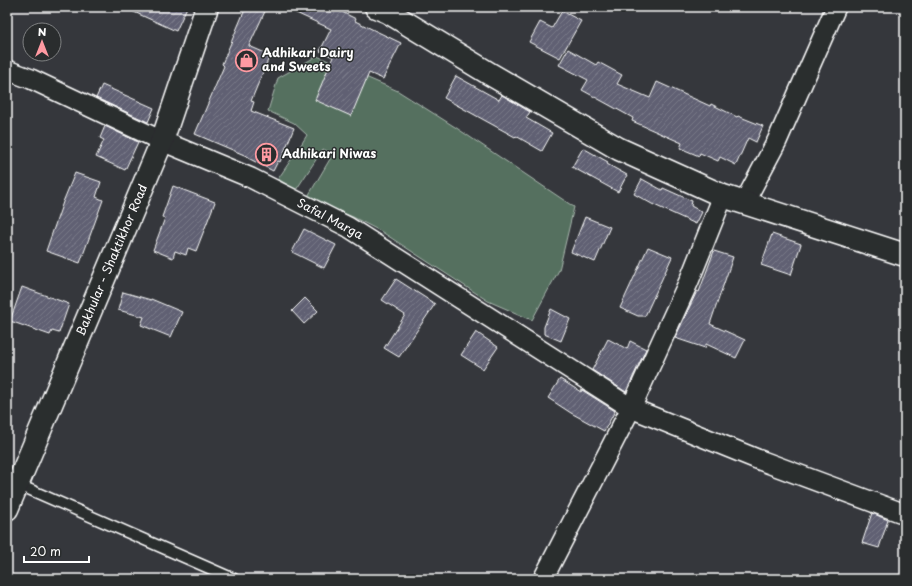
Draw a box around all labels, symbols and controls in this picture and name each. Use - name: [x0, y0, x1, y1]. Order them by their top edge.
- north arrow: [22, 22, 62, 62]
- text: N: [38, 23, 47, 40]
- place label: Adhikari Dairy and Sweets: [262, 43, 354, 75]
- shop icon: Adhikari Dairy and Sweets: [233, 47, 259, 73]
- building icon: Adhikari Niwas: [253, 141, 279, 167]
- place label: Adhikari Niwas: [282, 144, 377, 162]
- street label: Bakhular - Shaktikhor Road: [71, 181, 151, 338]
- street label: Safal Marga: [294, 193, 367, 243]
- scale bar: [24, 538, 89, 564]
- text: 20 m: [30, 542, 61, 560]

